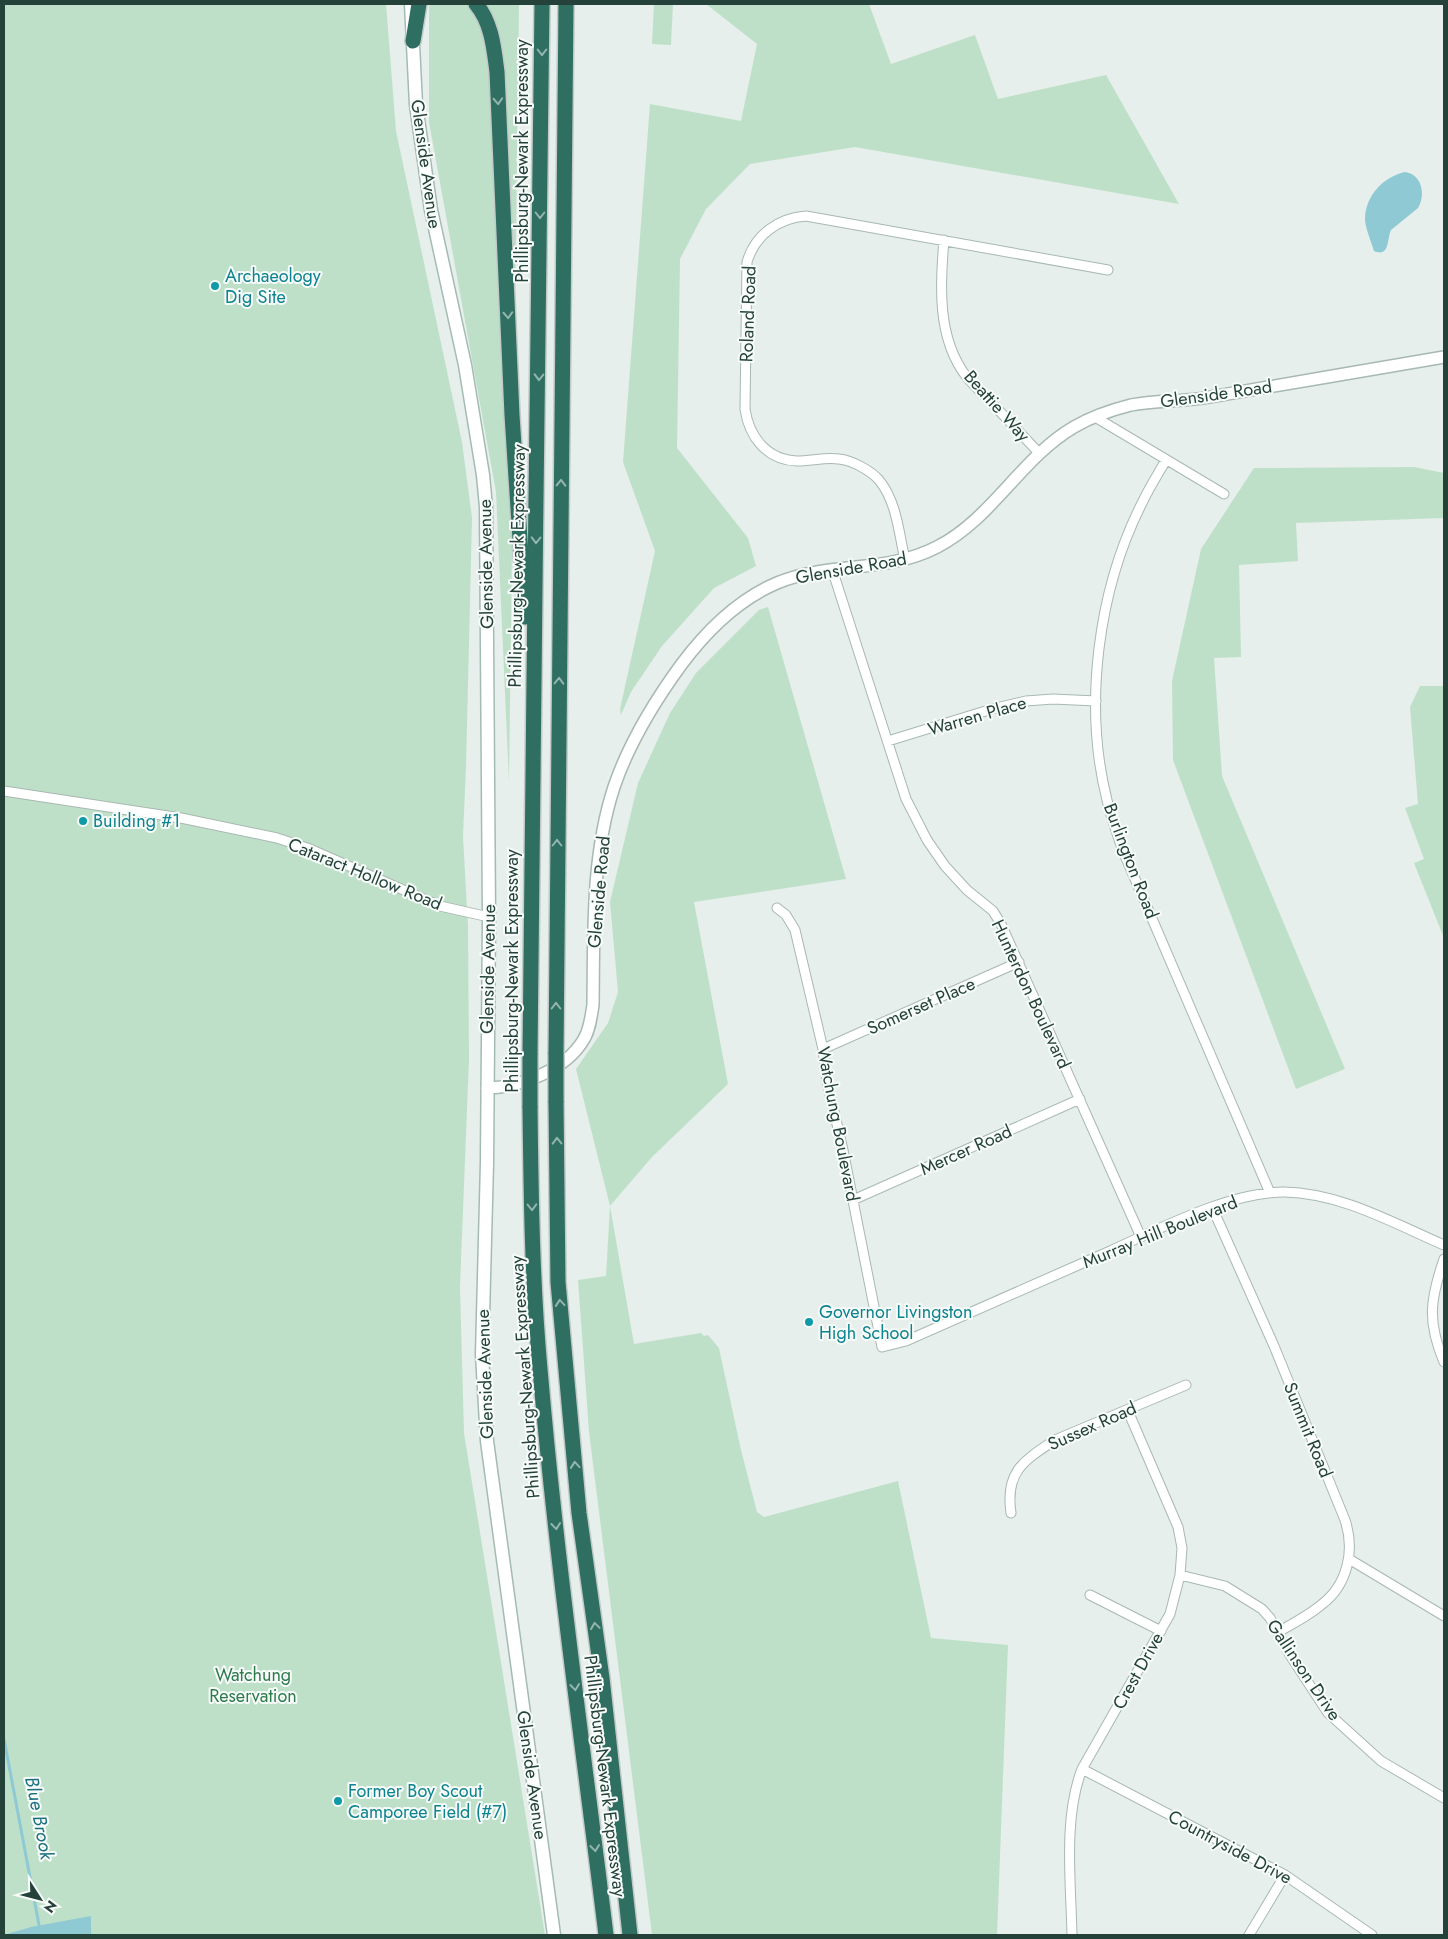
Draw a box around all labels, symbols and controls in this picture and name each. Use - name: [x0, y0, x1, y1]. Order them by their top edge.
- street label: Phillipsburg-Newark Expressway: [509, 39, 535, 283]
- one-way arrow: [537, 49, 547, 57]
- one-way arrow: [493, 97, 503, 105]
- street label: Glenside Avenue: [404, 98, 448, 230]
- one-way arrow: [535, 212, 545, 219]
- place label: Archaeology Dig Site: [225, 263, 321, 310]
- street label: Roland Road: [733, 265, 763, 363]
- marker: Archaeology Dig Site: [209, 280, 221, 292]
- one-way arrow: [502, 312, 513, 320]
- street label: Beattie Way: [958, 364, 1036, 448]
- street label: Glenside Road: [1158, 373, 1274, 415]
- one-way arrow: [534, 374, 544, 382]
- street label: Phillipsburg-Newark Expressway: [502, 444, 532, 688]
- one-way arrow: [556, 479, 566, 486]
- street label: Glenside Avenue: [472, 499, 500, 629]
- one-way arrow: [531, 536, 541, 544]
- street label: Glenside Road: [793, 545, 909, 591]
- one-way arrow: [554, 676, 564, 684]
- street label: Warren Place: [925, 690, 1029, 742]
- street label: Burlington Road: [1097, 799, 1165, 923]
- place label: Building #1: [93, 808, 180, 834]
- marker: Building #1: [77, 815, 89, 827]
- street label: Cataract Hollow Road: [284, 831, 446, 917]
- street label: Glenside Road: [581, 835, 617, 949]
- one-way arrow: [552, 839, 562, 846]
- street label: Phillipsburg-Newark Expressway: [499, 849, 525, 1093]
- street label: Glenside Avenue: [474, 904, 502, 1034]
- street label: Hunterdon Boulevard: [985, 915, 1077, 1073]
- street label: Somerset Place: [863, 971, 979, 1041]
- one-way arrow: [551, 1001, 562, 1009]
- street label: Watchung Boulevard: [810, 1044, 866, 1204]
- street label: Mercer Road: [916, 1118, 1016, 1182]
- one-way arrow: [551, 1136, 562, 1144]
- street label: Murray Hill Boulevard: [1079, 1189, 1241, 1275]
- one-way arrow: [527, 1203, 538, 1211]
- street label: Phillipsburg-Newark Expressway: [504, 1255, 546, 1499]
- one-way arrow: [555, 1299, 566, 1307]
- place label: Governor Livingston High School: [819, 1299, 972, 1346]
- street label: Glenside Avenue: [470, 1309, 500, 1439]
- marker: Governor Livingston High School: [803, 1316, 815, 1328]
- street label: Summit Road: [1277, 1378, 1339, 1482]
- street label: Sussex Road: [1043, 1395, 1141, 1457]
- one-way arrow: [570, 1461, 581, 1469]
- one-way arrow: [550, 1521, 560, 1530]
- street label: Gallinson Drive: [1261, 1614, 1347, 1726]
- one-way arrow: [590, 1622, 600, 1630]
- street label: Crest Drive: [1106, 1628, 1170, 1714]
- street label: Phillipsburg-Newark Expressway: [577, 1654, 633, 1899]
- park label: Watchung Reservation: [209, 1662, 297, 1709]
- one-way arrow: [569, 1683, 580, 1691]
- street label: Glenside Avenue: [510, 1709, 554, 1841]
- water label: Blue Brook: [18, 1774, 61, 1863]
- place label: Former Boy Scout Camporee Field (#7): [348, 1778, 507, 1825]
- marker: Former Boy Scout Camporee Field (#7): [332, 1795, 344, 1807]
- street label: Countryside Drive: [1163, 1803, 1297, 1891]
- one-way arrow: [589, 1845, 600, 1853]
- north arrow: [15, 1874, 65, 1924]
- text: N: [39, 1896, 62, 1917]

